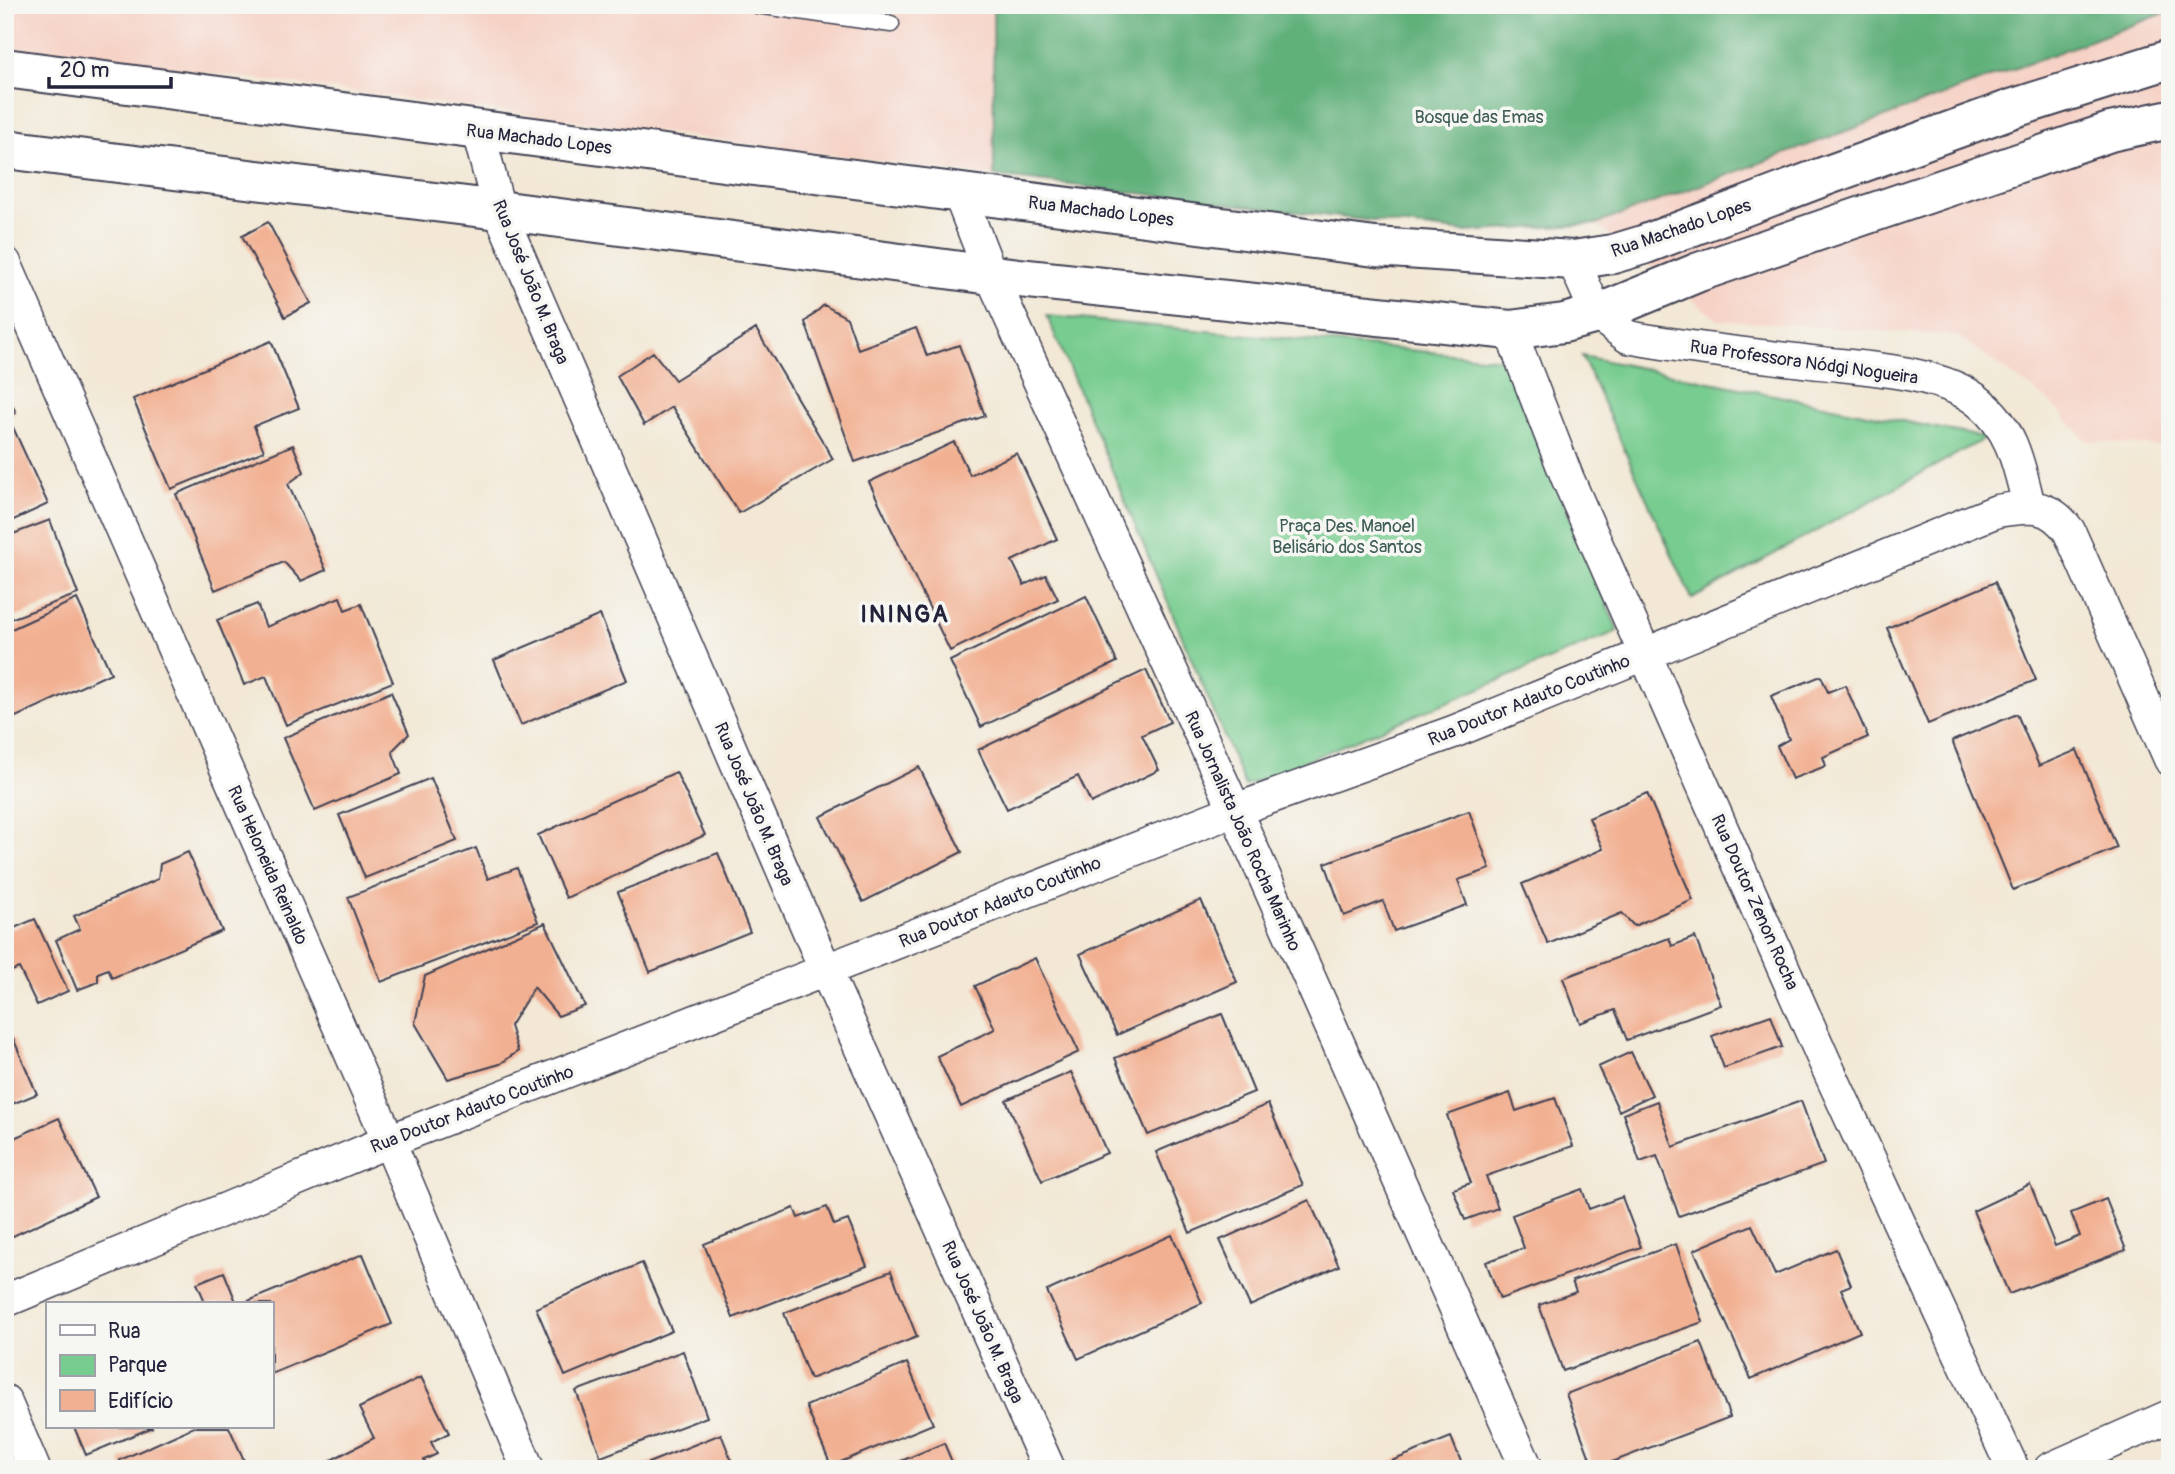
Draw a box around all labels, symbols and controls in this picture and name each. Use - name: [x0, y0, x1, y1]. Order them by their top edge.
- scale bar: [49, 46, 172, 90]
- text: 20 m: [60, 57, 109, 84]
- park label: Bosque das Emas: [1414, 106, 1544, 129]
- street label: Rua Machado Lopes: [465, 119, 613, 160]
- street label: Rua Machado Lopes: [1027, 191, 1175, 232]
- street label: Rua Machado Lopes: [1608, 194, 1754, 263]
- street label: Rua José João M. Braga: [487, 197, 574, 368]
- street label: Rua Professora Nódgi Nogueira: [1688, 335, 1920, 390]
- park label: Praça Des. Manoel Belisário dos Santos: [1272, 515, 1422, 559]
- district label: ININGA: [860, 600, 950, 629]
- street label: Rua Doutor Adauto Coutinho: [1425, 649, 1634, 752]
- street label: Rua Jornalista João Rocha Marinho: [1179, 708, 1306, 955]
- street label: Rua José João M. Braga: [709, 719, 798, 889]
- street label: Rua Heloneida Reinaldo: [222, 782, 313, 949]
- street label: Rua Doutor Zenon Rocha: [1705, 811, 1804, 994]
- street label: Rua Doutor Adauto Coutinho: [896, 851, 1105, 954]
- street label: Rua Doutor Adauto Coutinho: [367, 1060, 577, 1159]
- street label: Rua José João M. Braga: [936, 1237, 1029, 1407]
- legend: [46, 1302, 273, 1428]
- text: Rua: [108, 1318, 141, 1345]
- text: Parque: [108, 1352, 167, 1379]
- text: Edifício: [108, 1388, 173, 1415]

